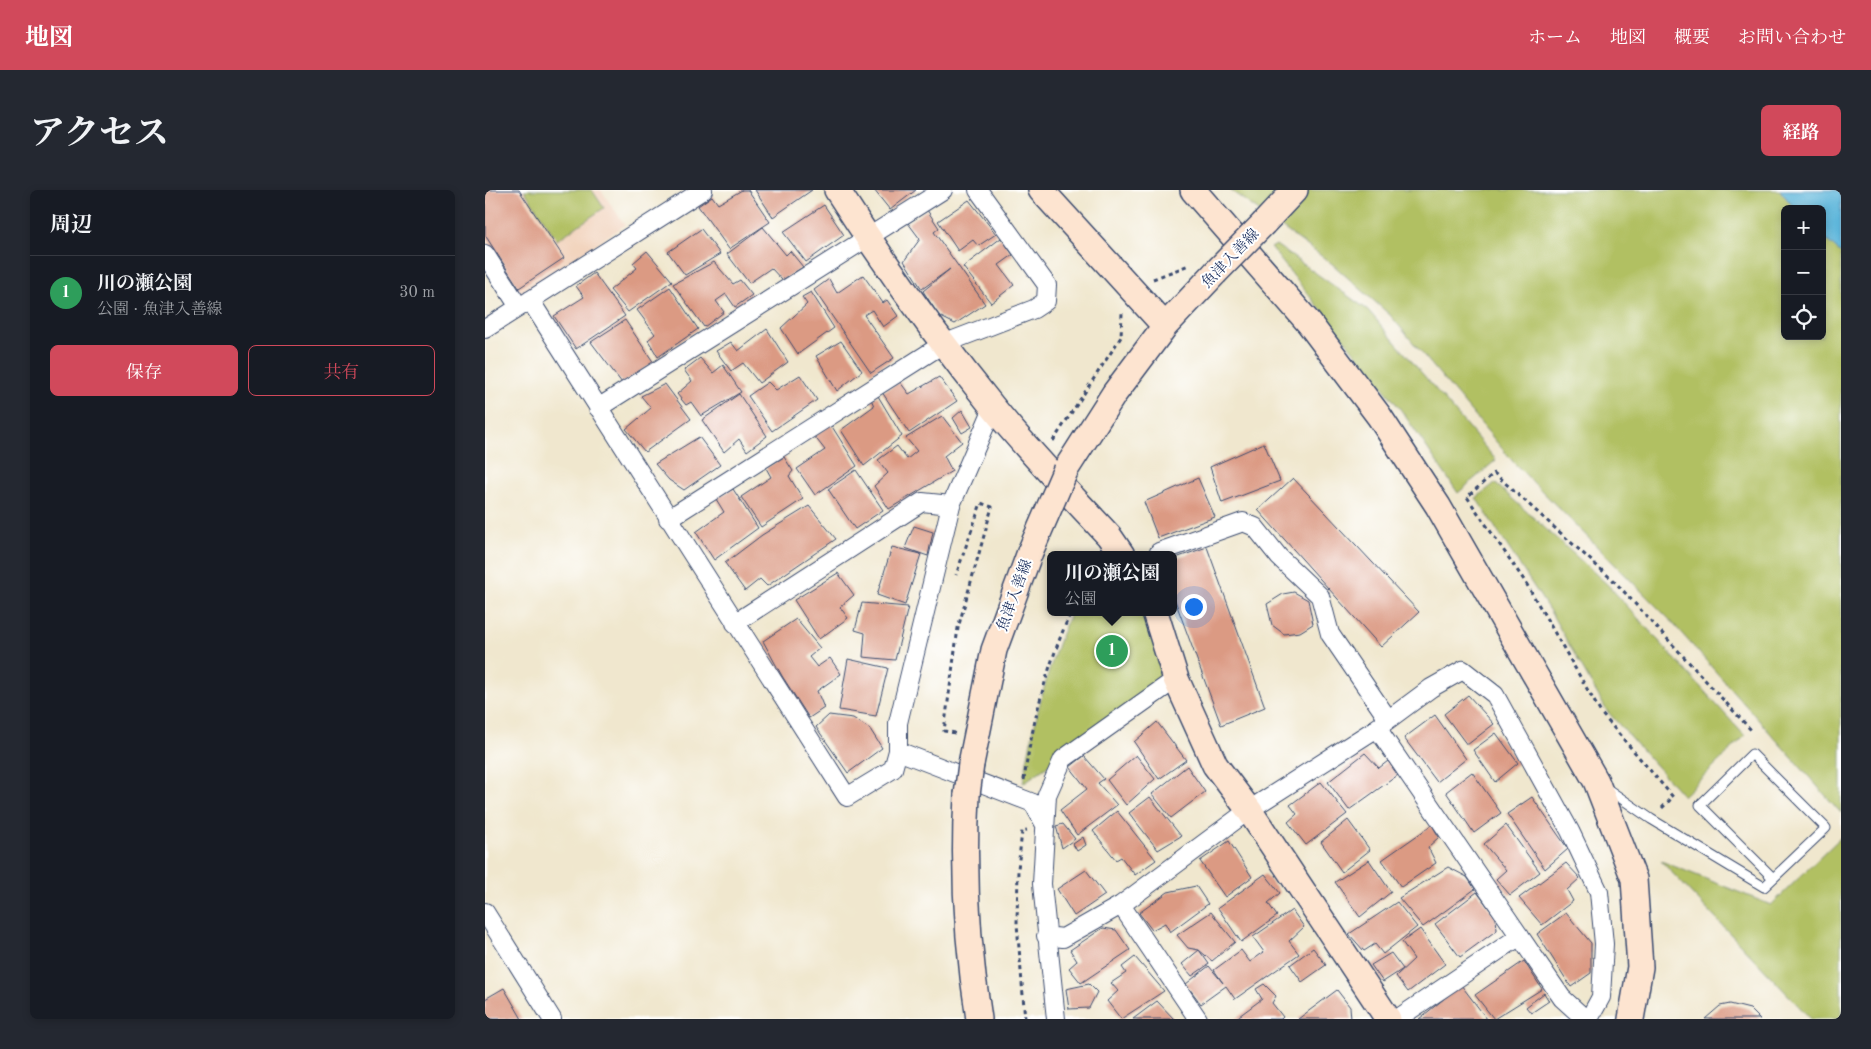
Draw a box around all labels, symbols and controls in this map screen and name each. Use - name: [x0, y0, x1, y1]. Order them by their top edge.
- text: 地図: [25, 27, 73, 51]
- text: ホーム: [1528, 29, 1582, 47]
- text: 地図: [1610, 29, 1646, 47]
- text: 概要: [1674, 29, 1710, 47]
- text: お問い合わせ: [1738, 29, 1846, 47]
- button: 経路: [1761, 105, 1841, 156]
- text: アクセス: [30, 117, 169, 152]
- map controls: [1781, 205, 1826, 340]
- button: +: [1781, 205, 1826, 250]
- text: 周辺: [50, 215, 92, 236]
- street label: 魚津入善線: [1198, 225, 1263, 291]
- button: −: [1781, 250, 1826, 295]
- text: 川の瀬公園: [97, 275, 192, 294]
- text: 1: [61, 285, 71, 301]
- text: 30 m: [399, 285, 435, 301]
- button: locate: [1781, 295, 1826, 340]
- text: 公園 · 魚津入善線: [97, 302, 222, 318]
- button: 保存: [50, 345, 238, 396]
- button: 共有: [248, 345, 435, 396]
- popup: [1047, 551, 1177, 616]
- street label: 魚津入善線: [994, 557, 1035, 633]
- text: 川の瀬公園: [1064, 565, 1160, 584]
- text: 公園: [1064, 592, 1097, 608]
- your location: [1181, 594, 1207, 620]
- pin: 1: [1096, 632, 1128, 670]

